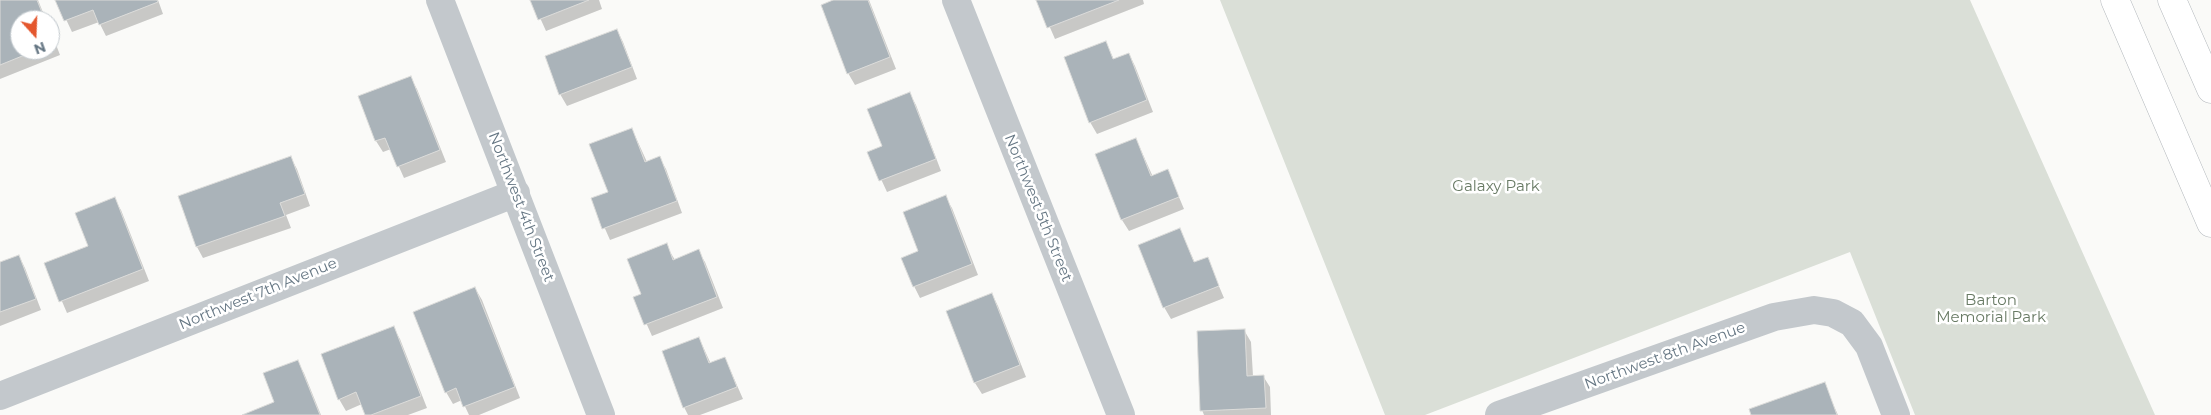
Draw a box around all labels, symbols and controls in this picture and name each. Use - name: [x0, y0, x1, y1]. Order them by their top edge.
- north arrow: [10, 10, 60, 60]
- text: N: [31, 38, 48, 59]
- street label: Northwest 4th Street: [484, 130, 558, 284]
- street label: Northwest 5th Street: [1000, 132, 1076, 284]
- park label: Galaxy Park: [1452, 178, 1540, 196]
- street label: Northwest 7th Avenue: [176, 254, 340, 334]
- park label: Barton Memorial Park: [1936, 292, 2046, 327]
- street label: Northwest 8th Avenue: [1582, 319, 1748, 393]

